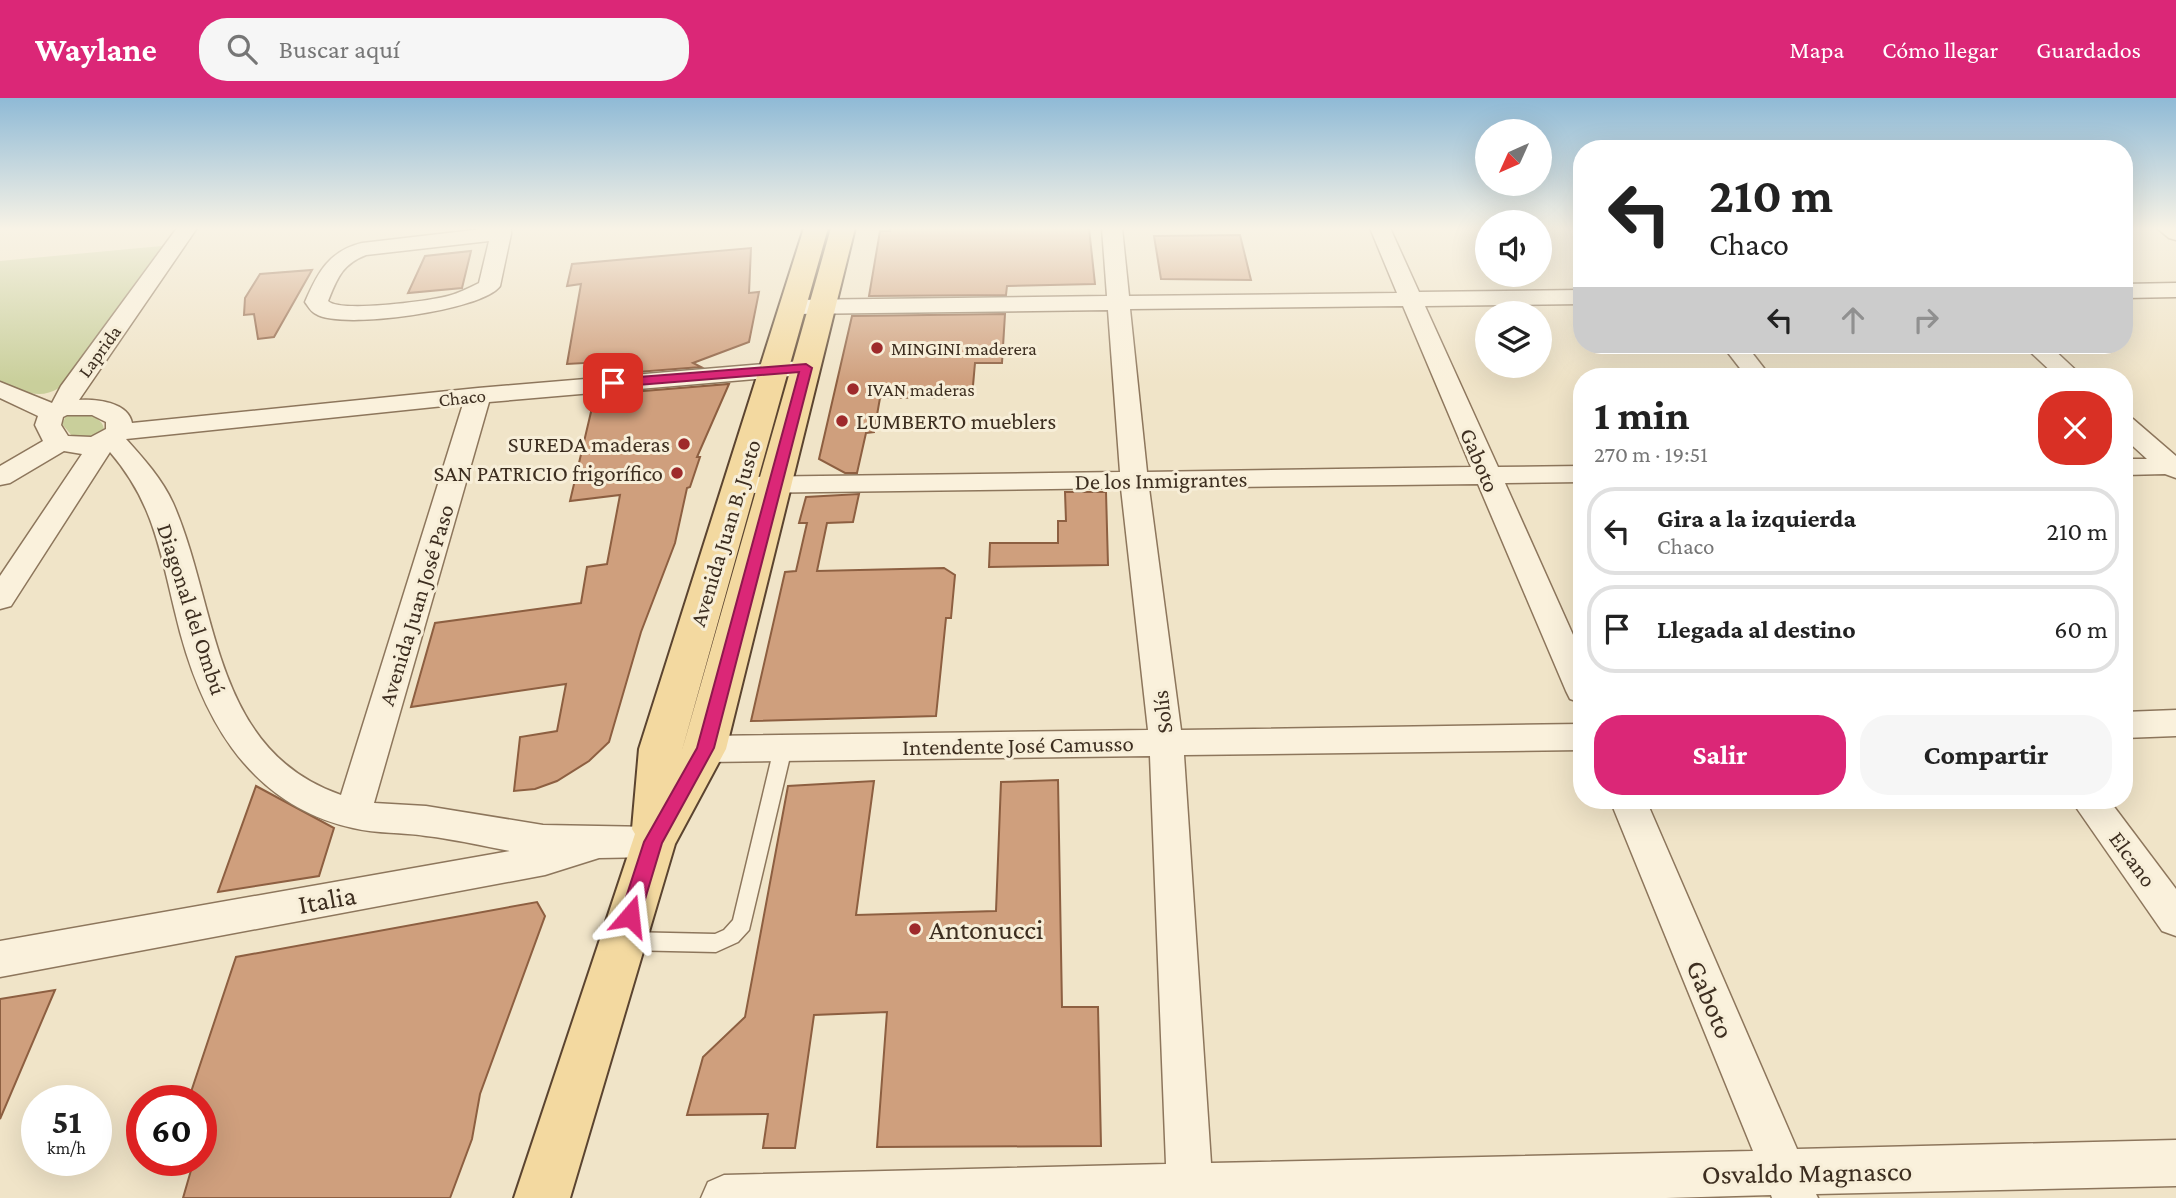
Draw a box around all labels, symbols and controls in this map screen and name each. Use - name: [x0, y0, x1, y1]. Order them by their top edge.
- search box: [199, 18, 689, 81]
- icon: search: [223, 30, 261, 68]
- text: Waylane: [35, 31, 157, 68]
- text: Buscar aquí: [279, 35, 400, 64]
- text: Mapa: [1790, 36, 1844, 63]
- text: Cómo llegar: [1882, 36, 1998, 63]
- text: Guardados: [2036, 36, 2141, 63]
- north arrow: [1475, 119, 1552, 196]
- map controls: [1475, 119, 1552, 378]
- icon: left: [1594, 168, 1685, 259]
- text: 210 m: [1709, 168, 1833, 223]
- button: sound: [1475, 210, 1552, 287]
- text: Chaco: [1709, 226, 1789, 262]
- button: layers: [1475, 301, 1552, 378]
- icon: left: [1761, 301, 1799, 339]
- icon: ahead: [1834, 301, 1872, 339]
- icon: right: [1907, 301, 1945, 339]
- street label: Laprida: [74, 321, 125, 381]
- place label: MINGINI maderera: [891, 338, 1037, 359]
- marker: MINGINI maderera: [869, 340, 885, 356]
- pin: [583, 353, 643, 413]
- icon: arrive: [594, 364, 632, 402]
- place label: IVAN maderas: [867, 379, 975, 400]
- marker: IVAN maderas: [845, 381, 861, 397]
- street label: Chaco: [437, 385, 487, 410]
- text: 1 min: [1594, 391, 1690, 438]
- button: close: [2038, 391, 2112, 465]
- place label: LUMBERTO mueblers: [856, 408, 1056, 434]
- marker: LUMBERTO mueblers: [834, 413, 850, 429]
- street label: Gaboto: [1455, 424, 1505, 496]
- place label: SUREDA maderas: [508, 431, 670, 457]
- marker: SUREDA maderas: [676, 436, 692, 452]
- street label: Avenida Juan B. Justo: [684, 436, 766, 630]
- text: 270 m · 19:51: [1594, 441, 1708, 467]
- place label: SAN PATRICIO frigorífico: [433, 460, 663, 486]
- marker: SAN PATRICIO frigorífico: [669, 465, 685, 481]
- street label: De los Inmigrantes: [1074, 465, 1248, 495]
- street label: Avenida Juan José Paso: [373, 501, 459, 709]
- text: Gira a la izquierda: [1657, 504, 1856, 533]
- icon: left: [1598, 512, 1636, 550]
- text: 210 m: [2047, 517, 2108, 546]
- street label: Diagonal del Ombú: [152, 520, 232, 698]
- text: Chaco: [1657, 533, 1714, 559]
- icon: arrive: [1598, 610, 1636, 648]
- text: Llegada al destino: [1657, 615, 1856, 644]
- text: 60 m: [2054, 615, 2108, 644]
- street label: Solís: [1146, 689, 1178, 735]
- button: Salir: [1594, 715, 1846, 795]
- button: Compartir: [1860, 715, 2112, 795]
- street label: Intendente José Camusso: [902, 730, 1134, 760]
- street label: Elcano: [2104, 826, 2162, 892]
- street label: Italia: [296, 879, 358, 920]
- position arrow: [593, 879, 667, 953]
- place label: Antonucci: [929, 914, 1043, 945]
- marker: Antonucci: [907, 921, 923, 937]
- street label: Gaboto: [1680, 955, 1741, 1043]
- speed limit sign: 60: [126, 1085, 217, 1176]
- text: 51: [51, 1102, 82, 1141]
- text: km/h: [47, 1138, 86, 1158]
- street label: Osvaldo Magnasco: [1701, 1155, 1913, 1190]

